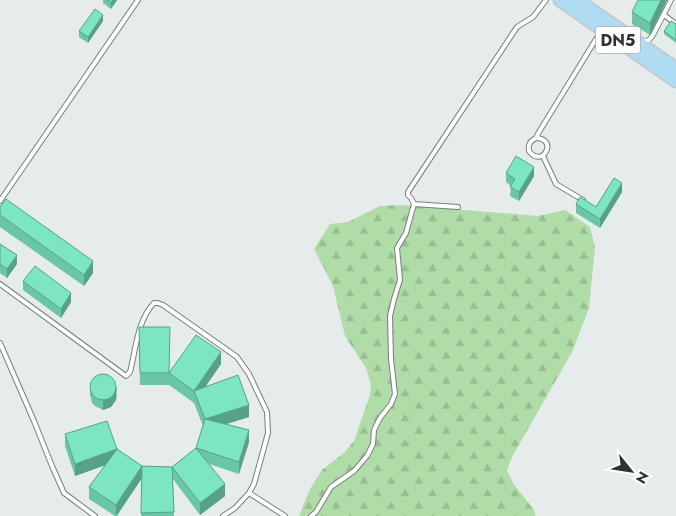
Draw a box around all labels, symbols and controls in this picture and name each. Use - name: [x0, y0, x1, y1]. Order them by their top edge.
- road number: DN5: [596, 26, 640, 54]
- north arrow: [606, 446, 656, 496]
- text: N: [631, 468, 654, 487]

